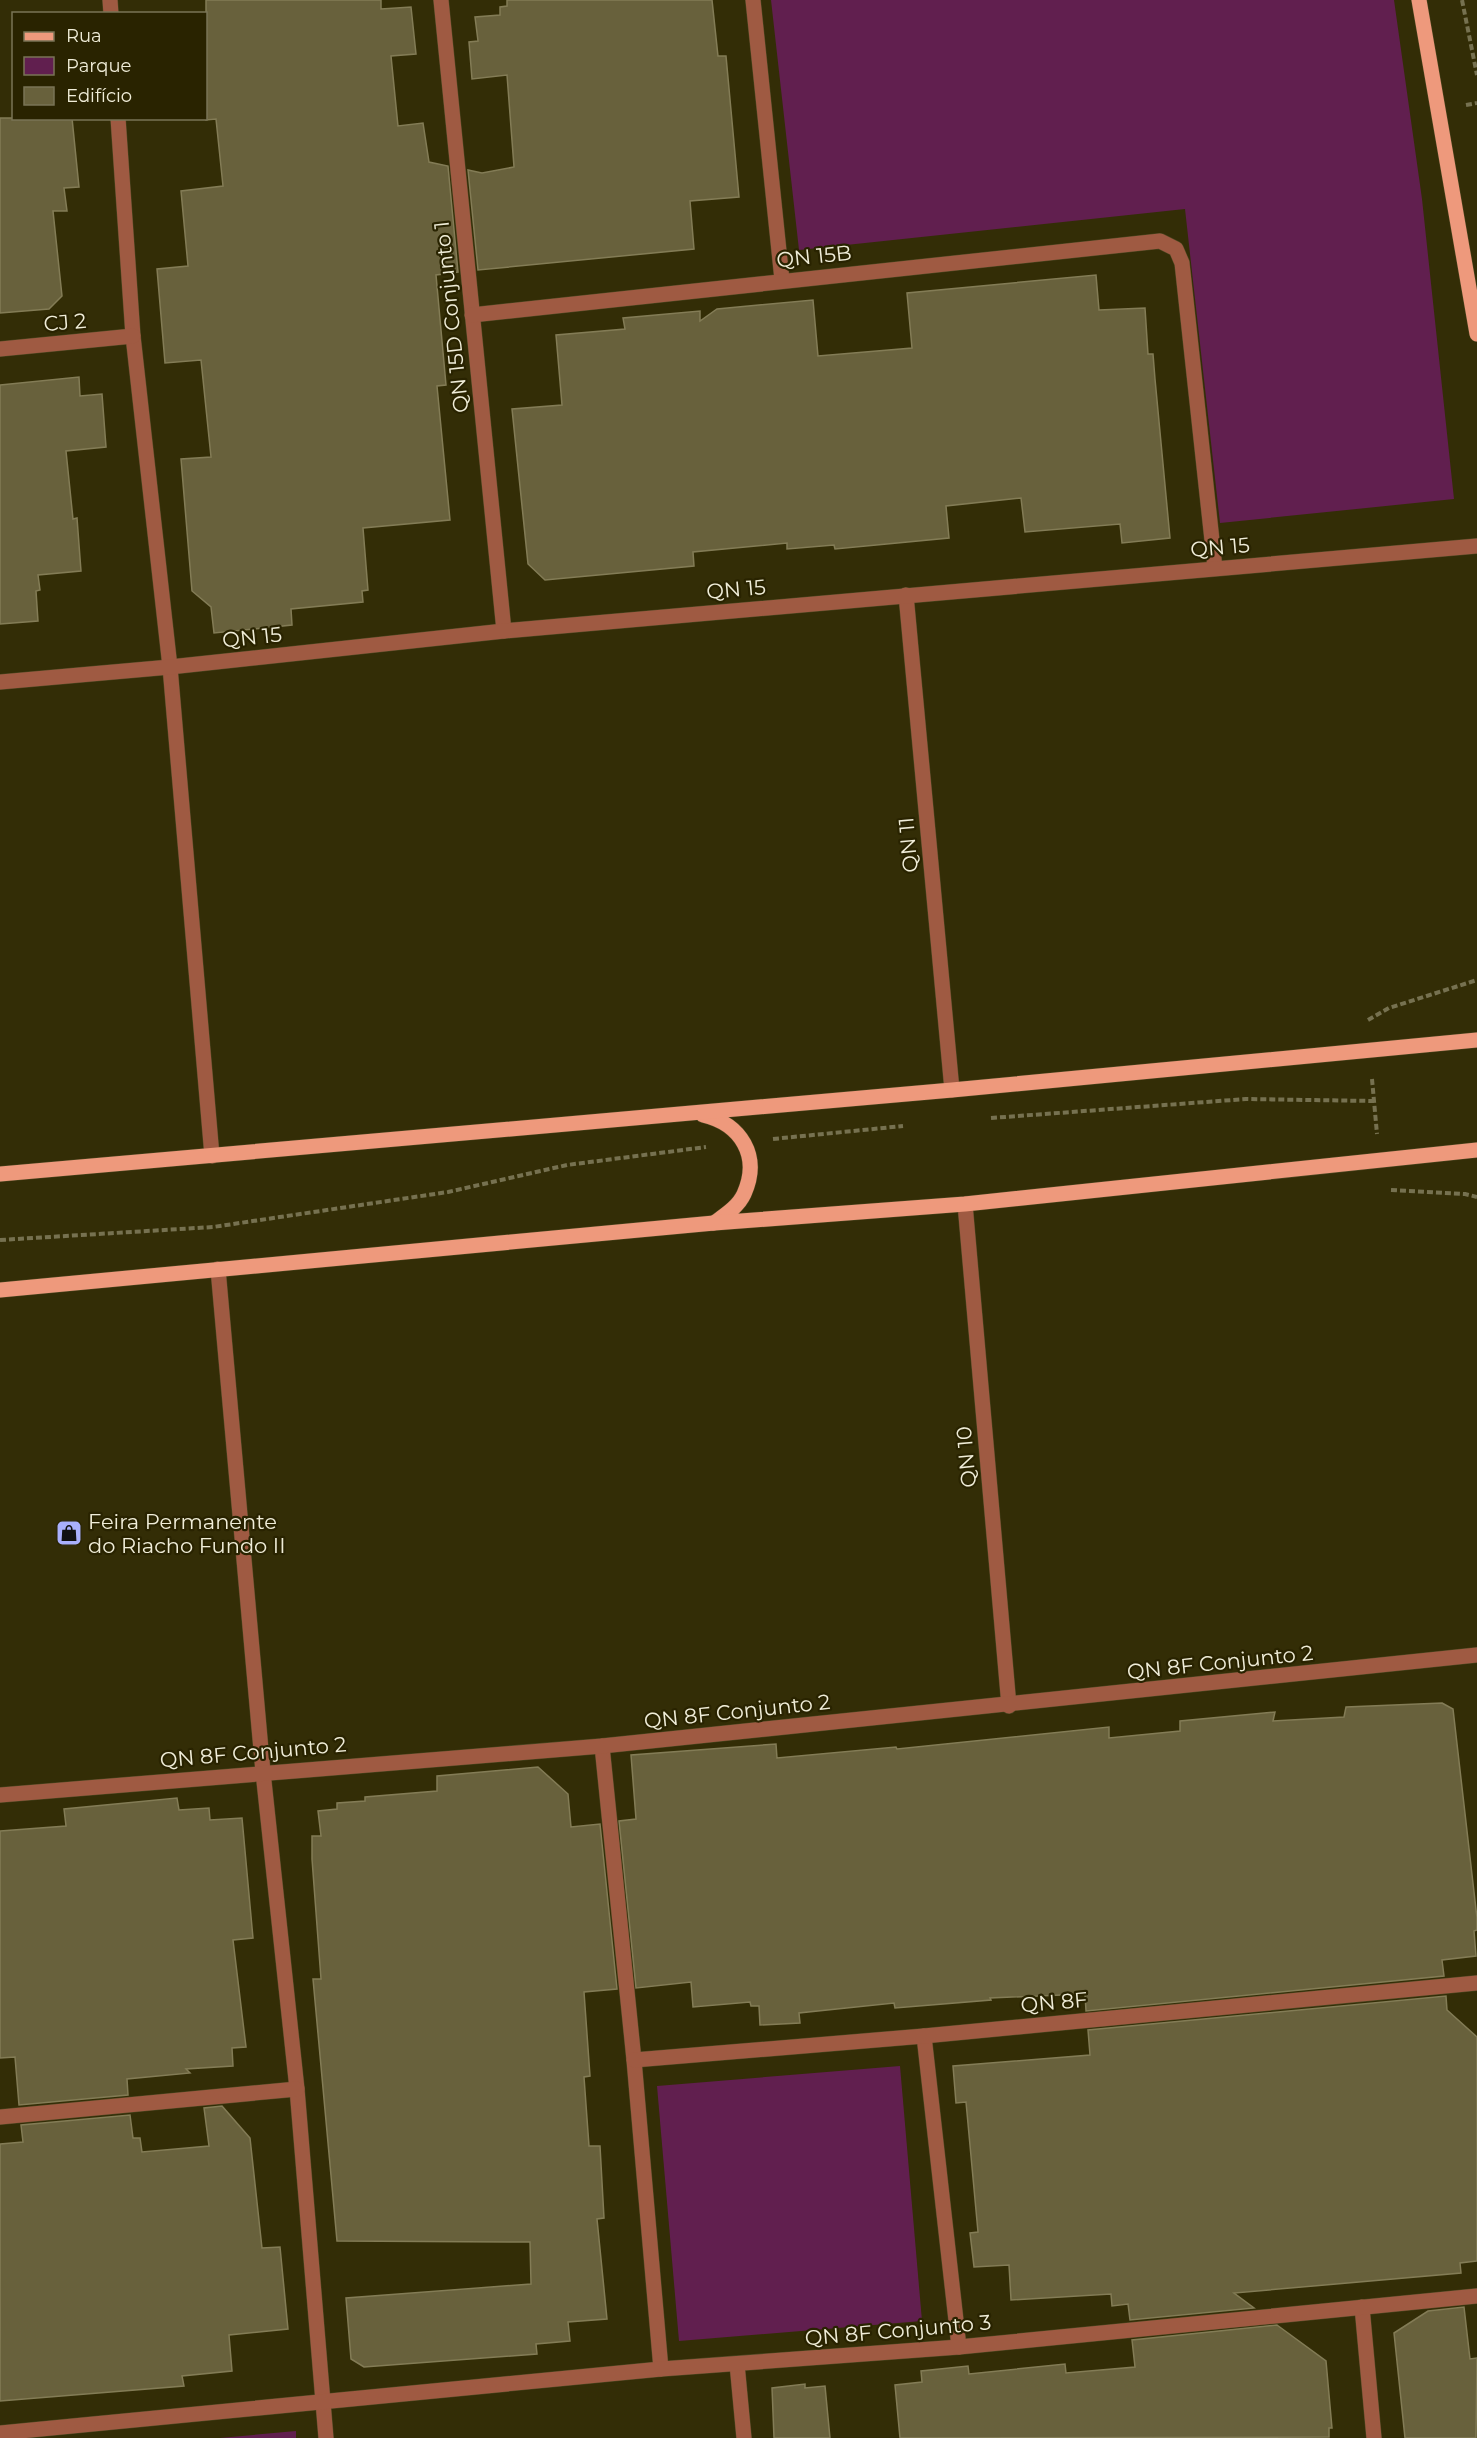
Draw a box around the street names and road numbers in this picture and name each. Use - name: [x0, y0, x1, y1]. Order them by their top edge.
- street label: QN 15D Conjunto 1: [428, 220, 474, 414]
- street label: QN 15B: [775, 240, 853, 272]
- street label: CJ 2: [43, 308, 87, 336]
- street label: QN 15: [1189, 532, 1251, 562]
- street label: QN 15: [705, 574, 767, 604]
- street label: QN 15: [221, 621, 283, 653]
- street label: QN 11: [893, 816, 923, 874]
- street label: QN 10: [951, 1425, 981, 1489]
- street label: QN 8F Conjunto 2: [1126, 1640, 1314, 1684]
- street label: QN 8F Conjunto 2: [643, 1689, 831, 1733]
- street label: QN 8F Conjunto 2: [159, 1731, 347, 1773]
- street label: QN 8F: [1020, 1987, 1088, 2017]
- street label: QN 8F Conjunto 3: [804, 2309, 992, 2351]

